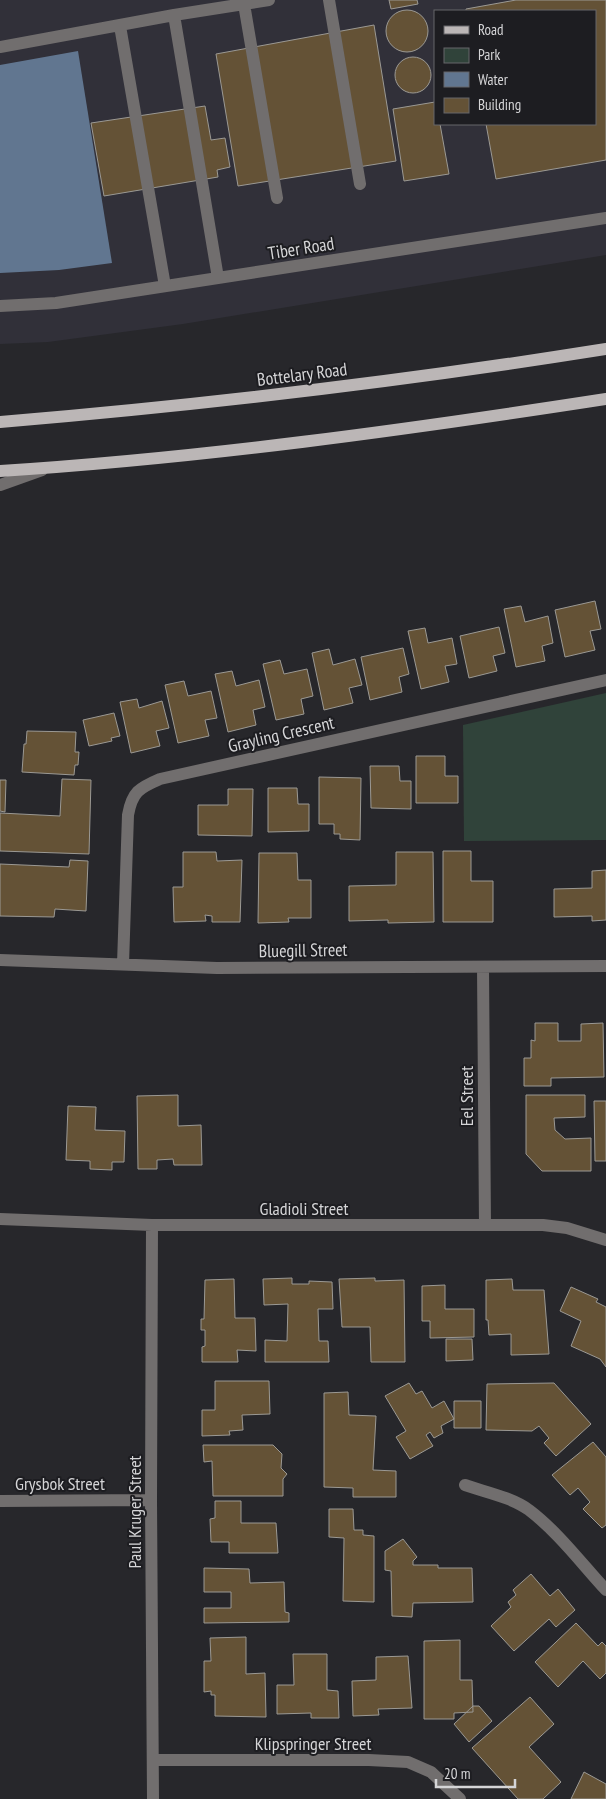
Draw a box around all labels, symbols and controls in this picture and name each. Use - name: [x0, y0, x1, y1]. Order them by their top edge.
- legend: [434, 10, 596, 125]
- text: Road: [478, 20, 504, 39]
- text: Park: [478, 45, 500, 64]
- text: Water: [478, 70, 509, 89]
- text: Building: [478, 95, 521, 114]
- street label: Tiber Road: [266, 231, 336, 265]
- street label: Bottelary Road: [256, 357, 348, 391]
- street label: Grayling Crescent: [226, 711, 336, 757]
- street label: Bluegill Street: [258, 938, 348, 962]
- street label: Eel Street: [455, 1066, 478, 1126]
- street label: Gladioli Street: [260, 1197, 348, 1220]
- street label: Paul Kruger Street: [123, 1455, 146, 1569]
- street label: Grysbok Street: [15, 1472, 105, 1495]
- street label: Klipspringer Street: [255, 1732, 371, 1755]
- scale bar: [436, 1756, 515, 1788]
- text: 20 m: [444, 1764, 470, 1783]

